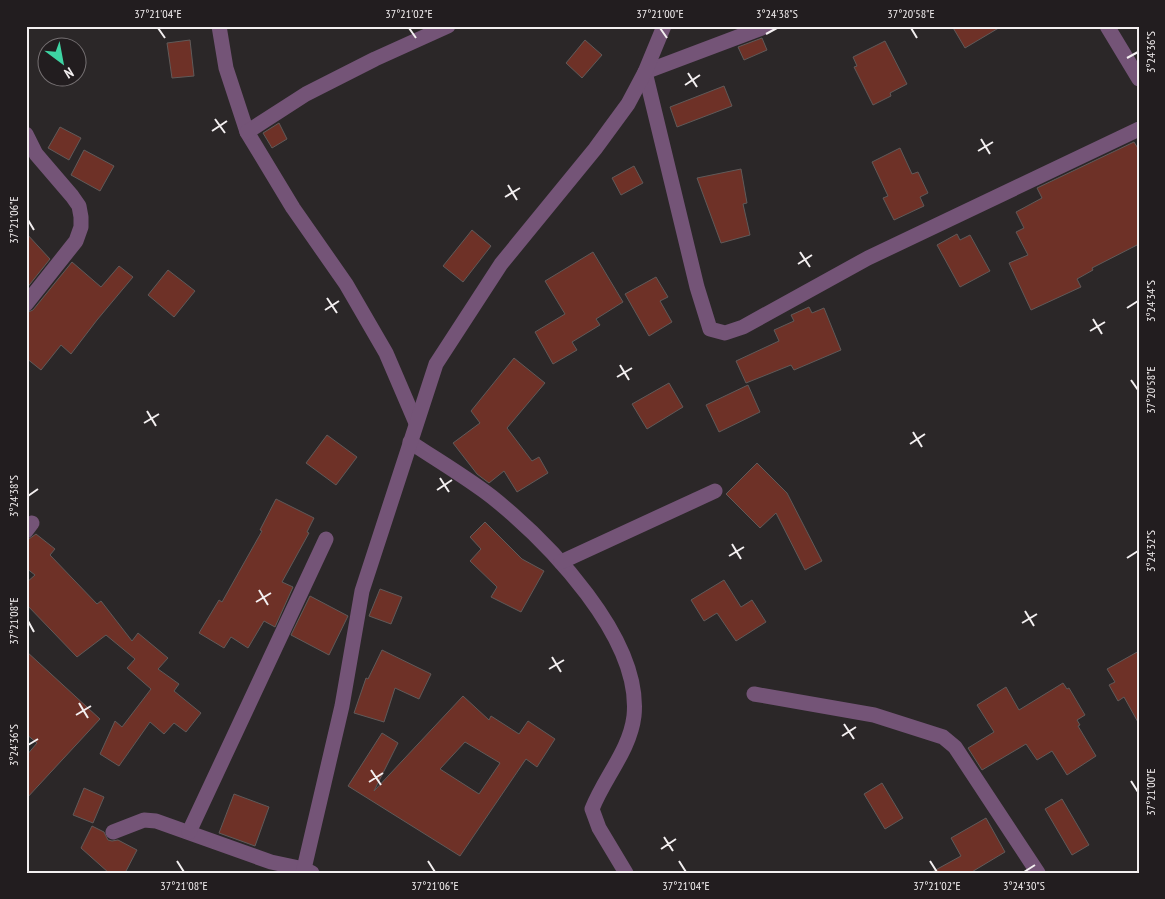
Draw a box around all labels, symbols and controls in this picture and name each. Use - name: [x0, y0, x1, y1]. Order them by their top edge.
- text: 37°21'04"E: [134, 6, 182, 21]
- text: 37°21'02"E: [385, 6, 433, 21]
- text: 37°21'00"E: [636, 6, 684, 21]
- text: 3°24'38"S: [756, 6, 798, 21]
- text: 37°20'58"E: [887, 6, 935, 21]
- text: 3°24'36"S: [1143, 31, 1158, 73]
- north arrow: [38, 38, 88, 88]
- text: N: [61, 63, 77, 83]
- text: 37°21'06"E: [6, 196, 21, 244]
- text: 3°24'34"S: [1143, 280, 1158, 322]
- text: 37°20'58"E: [1143, 366, 1158, 414]
- text: 3°24'38"S: [6, 475, 21, 517]
- text: 3°24'32"S: [1143, 530, 1158, 572]
- text: 37°21'08"E: [6, 597, 21, 645]
- text: 3°24'36"S: [6, 724, 21, 766]
- text: 37°21'00"E: [1143, 768, 1158, 816]
- text: 37°21'08"E: [160, 878, 208, 893]
- text: 37°21'06"E: [411, 878, 459, 893]
- text: 37°21'04"E: [662, 878, 710, 893]
- text: 37°21'02"E: [913, 878, 961, 893]
- text: 3°24'30"S: [1003, 878, 1045, 893]

